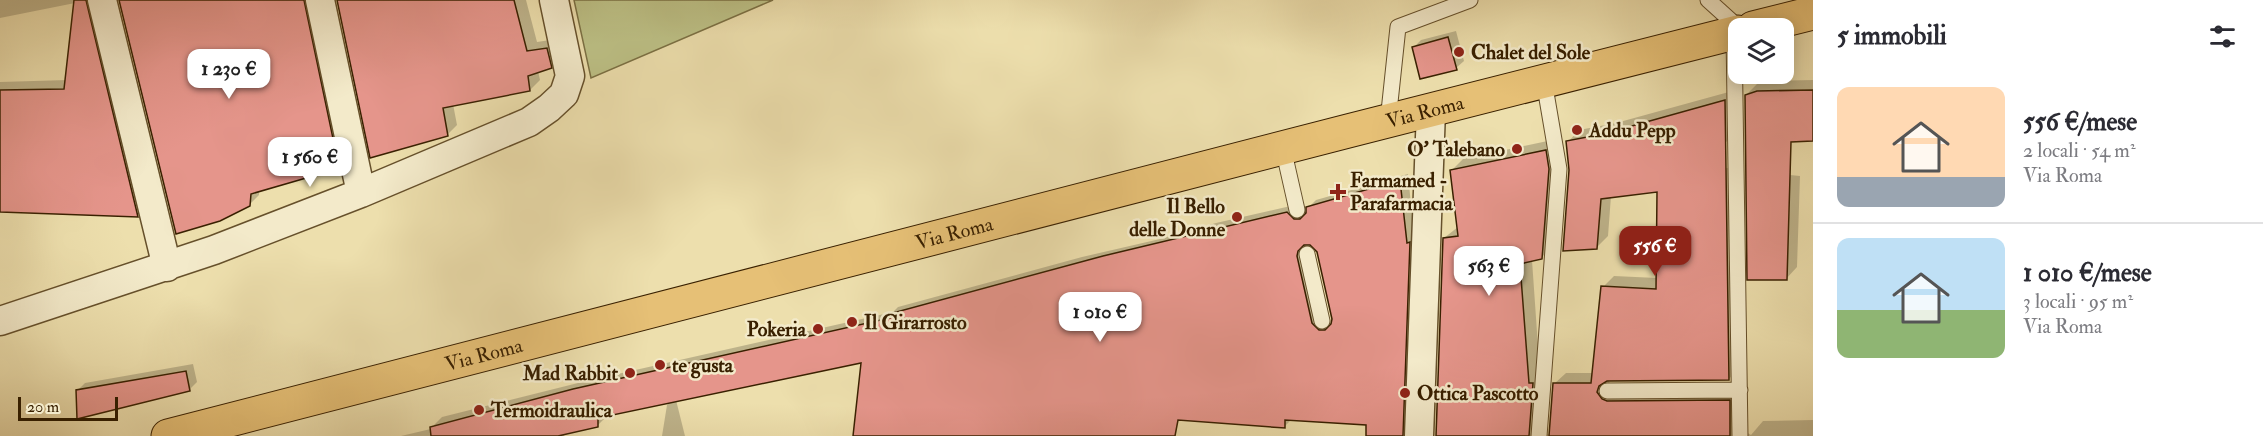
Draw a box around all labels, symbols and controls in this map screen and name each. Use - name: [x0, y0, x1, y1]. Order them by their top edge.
- map controls: [1728, 18, 1794, 84]
- button: layers: [1728, 18, 1794, 84]
- text: 5 immobili: [1837, 20, 1947, 52]
- icon: filters: [2206, 20, 2239, 53]
- place label: Chalet del Sole: [1471, 40, 1591, 65]
- marker: Chalet del Sole: [1452, 45, 1466, 59]
- pin: 1 230 €: [174, 49, 284, 100]
- text: 1 230 €: [201, 56, 257, 81]
- street label: Via Roma: [1383, 89, 1467, 133]
- text: 556 €/mese: [2023, 106, 2137, 138]
- icon: home: [1885, 111, 1957, 183]
- place label: Addu Pepp: [1588, 118, 1676, 144]
- marker: Addu Pepp: [1570, 123, 1584, 137]
- pin: 1 560 €: [255, 137, 365, 188]
- place label: O' Talebano: [1407, 137, 1505, 162]
- text: 2 locali · 54 m²: [2023, 138, 2136, 163]
- marker: O' Talebano: [1510, 142, 1524, 156]
- text: 1 560 €: [282, 144, 338, 169]
- text: Via Roma: [2023, 163, 2102, 188]
- place label: Farmamed - Parafarmacia: [1350, 168, 1453, 216]
- marker: Farmamed - Parafarmacia: [1331, 185, 1345, 199]
- place label: Il Bello delle Donne: [1129, 194, 1226, 242]
- marker: Il Bello delle Donne: [1230, 210, 1244, 224]
- street label: Via Roma: [913, 211, 996, 255]
- pin: 556 €: [1613, 226, 1697, 277]
- text: 556 €: [1633, 233, 1677, 258]
- pin: 563 €: [1447, 246, 1531, 297]
- text: 563 €: [1468, 253, 1510, 278]
- text: 1 010 €/mese: [2023, 257, 2152, 289]
- icon: home: [1885, 262, 1957, 334]
- text: 3 locali · 95 m²: [2023, 289, 2133, 314]
- pin: 1 010 €: [1045, 292, 1155, 343]
- text: 1 010 €: [1073, 299, 1127, 324]
- place label: Il Girarrosto: [864, 310, 967, 335]
- text: Via Roma: [2023, 314, 2102, 339]
- marker: Il Girarrosto: [845, 315, 859, 329]
- place label: Pokeria: [747, 317, 807, 342]
- marker: Pokeria: [811, 322, 825, 336]
- street label: Via Roma: [442, 332, 526, 376]
- place label: te gusta: [672, 353, 734, 379]
- marker: te gusta: [653, 358, 667, 372]
- place label: Mad Rabbit: [522, 361, 619, 386]
- marker: Mad Rabbit: [623, 366, 637, 380]
- place label: Ottica Pascotto: [1417, 381, 1539, 406]
- marker: Ottica Pascotto: [1398, 386, 1412, 400]
- scale bar: [18, 394, 118, 422]
- text: 20 m: [27, 397, 59, 417]
- place label: Termoidraulica: [490, 398, 613, 423]
- marker: Termoidraulica: [472, 403, 486, 417]

